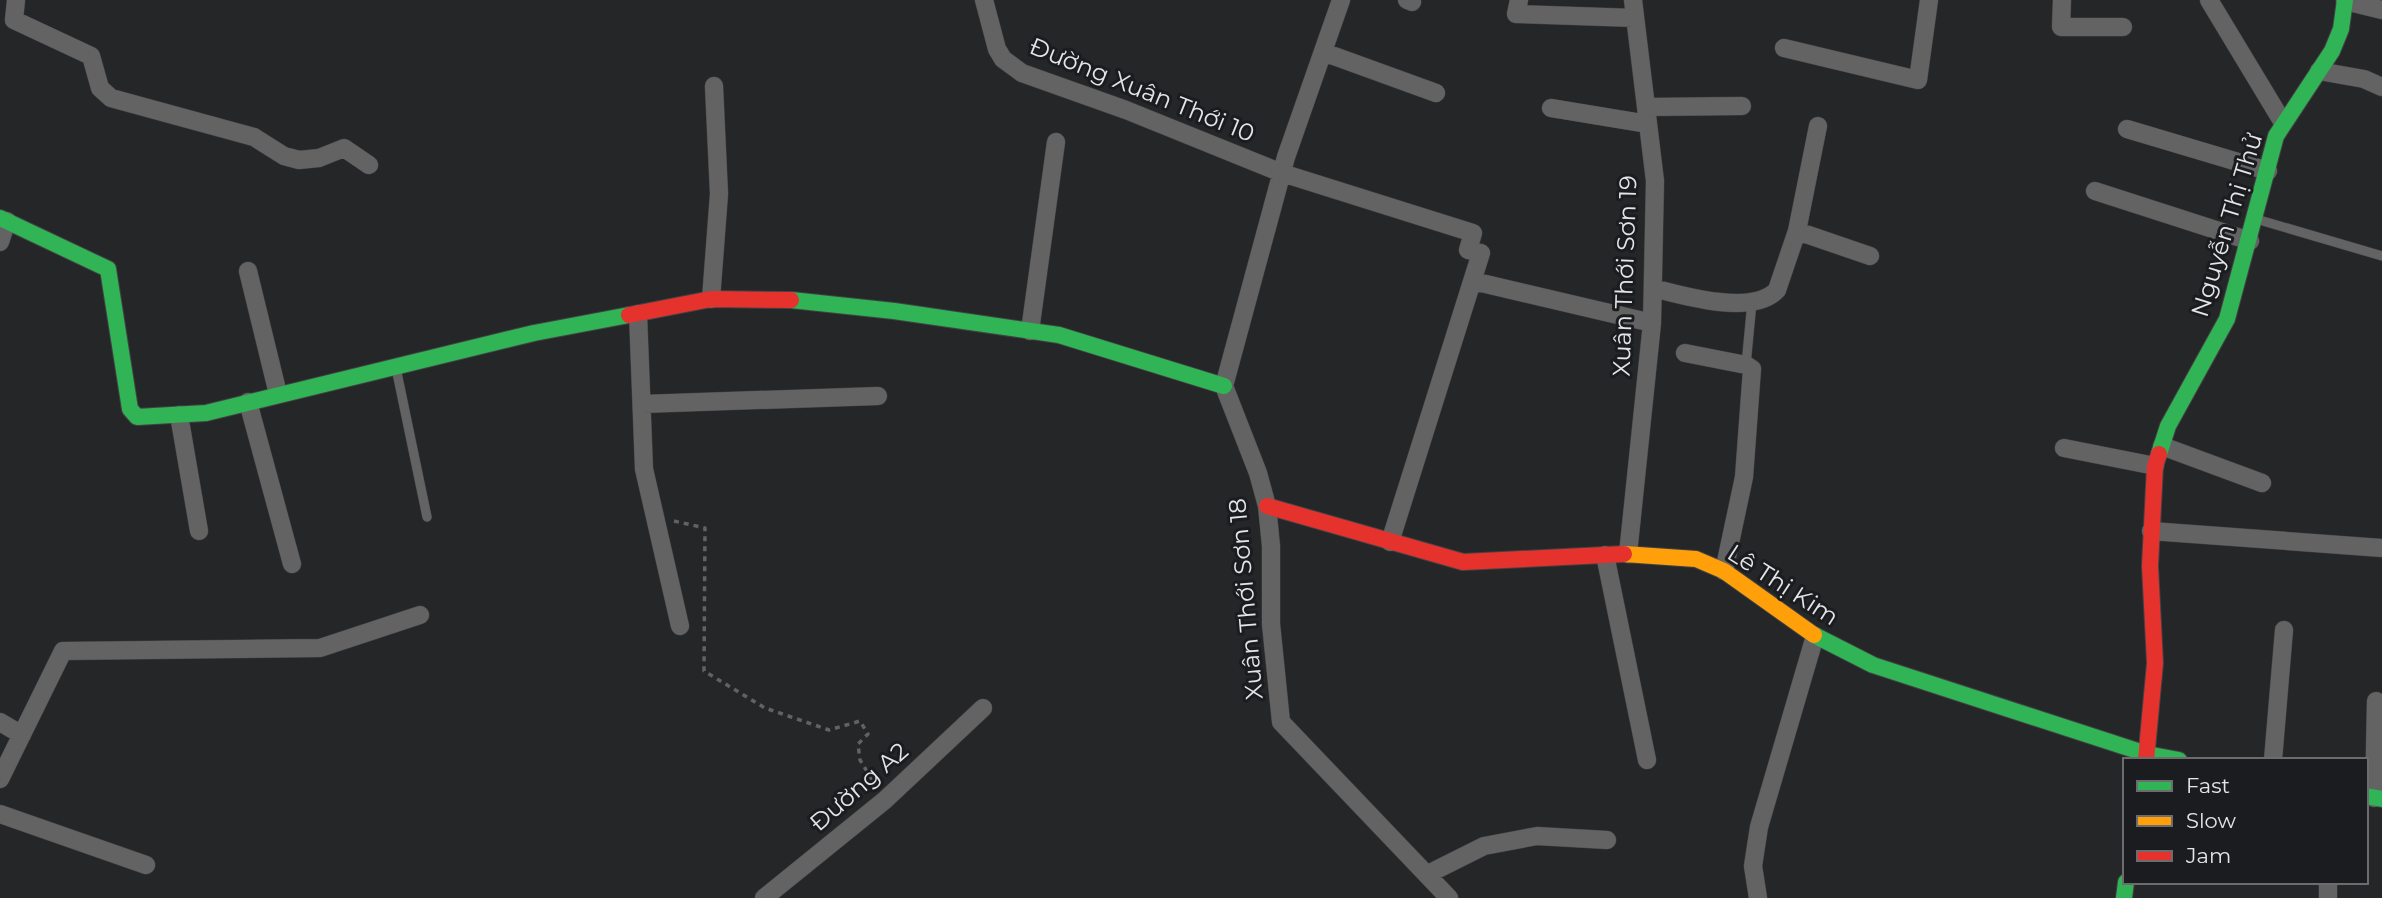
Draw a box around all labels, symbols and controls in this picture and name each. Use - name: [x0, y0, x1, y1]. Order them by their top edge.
- street label: Đường Xuân Thới 10: [1025, 31, 1259, 148]
- street label: Nguyễn Thị Thử: [2185, 129, 2268, 320]
- street label: Xuân Thới Sơn 19: [1606, 175, 1643, 377]
- street label: Xuân Thới Sơn 18: [1222, 497, 1269, 701]
- street label: Lê Thị Kim: [1722, 538, 1844, 631]
- street label: Đường A2: [804, 736, 914, 837]
- legend: [2123, 758, 2368, 884]
- text: Fast: [2186, 773, 2230, 798]
- text: Slow: [2186, 808, 2236, 833]
- text: Jam: [2185, 843, 2231, 868]

